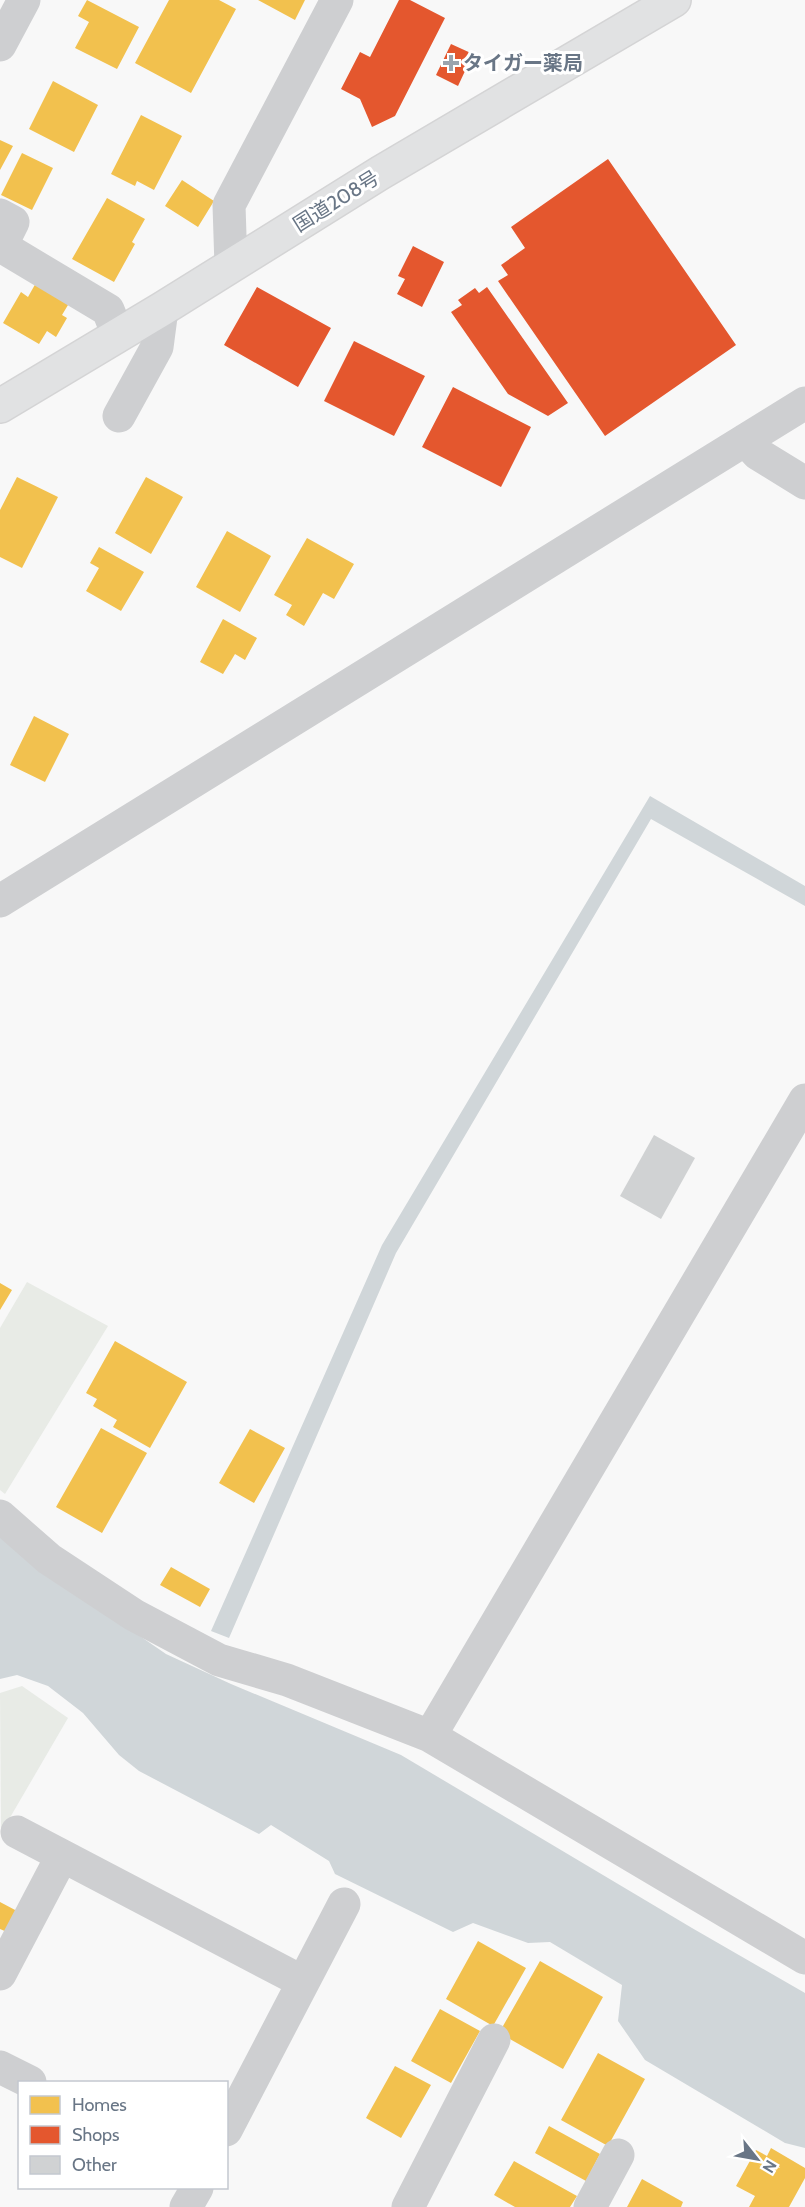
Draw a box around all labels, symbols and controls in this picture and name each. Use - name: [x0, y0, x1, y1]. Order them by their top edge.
- place label: タイガー薬局: [463, 51, 583, 75]
- marker: タイガー薬局: [444, 56, 458, 70]
- street label: 国道208号: [289, 165, 383, 237]
- legend: [18, 2081, 228, 2189]
- text: Homes: [72, 2094, 127, 2116]
- text: Shops: [72, 2124, 120, 2146]
- north arrow: [727, 2129, 787, 2189]
- text: Other: [72, 2154, 117, 2176]
- text: N: [758, 2157, 780, 2176]

